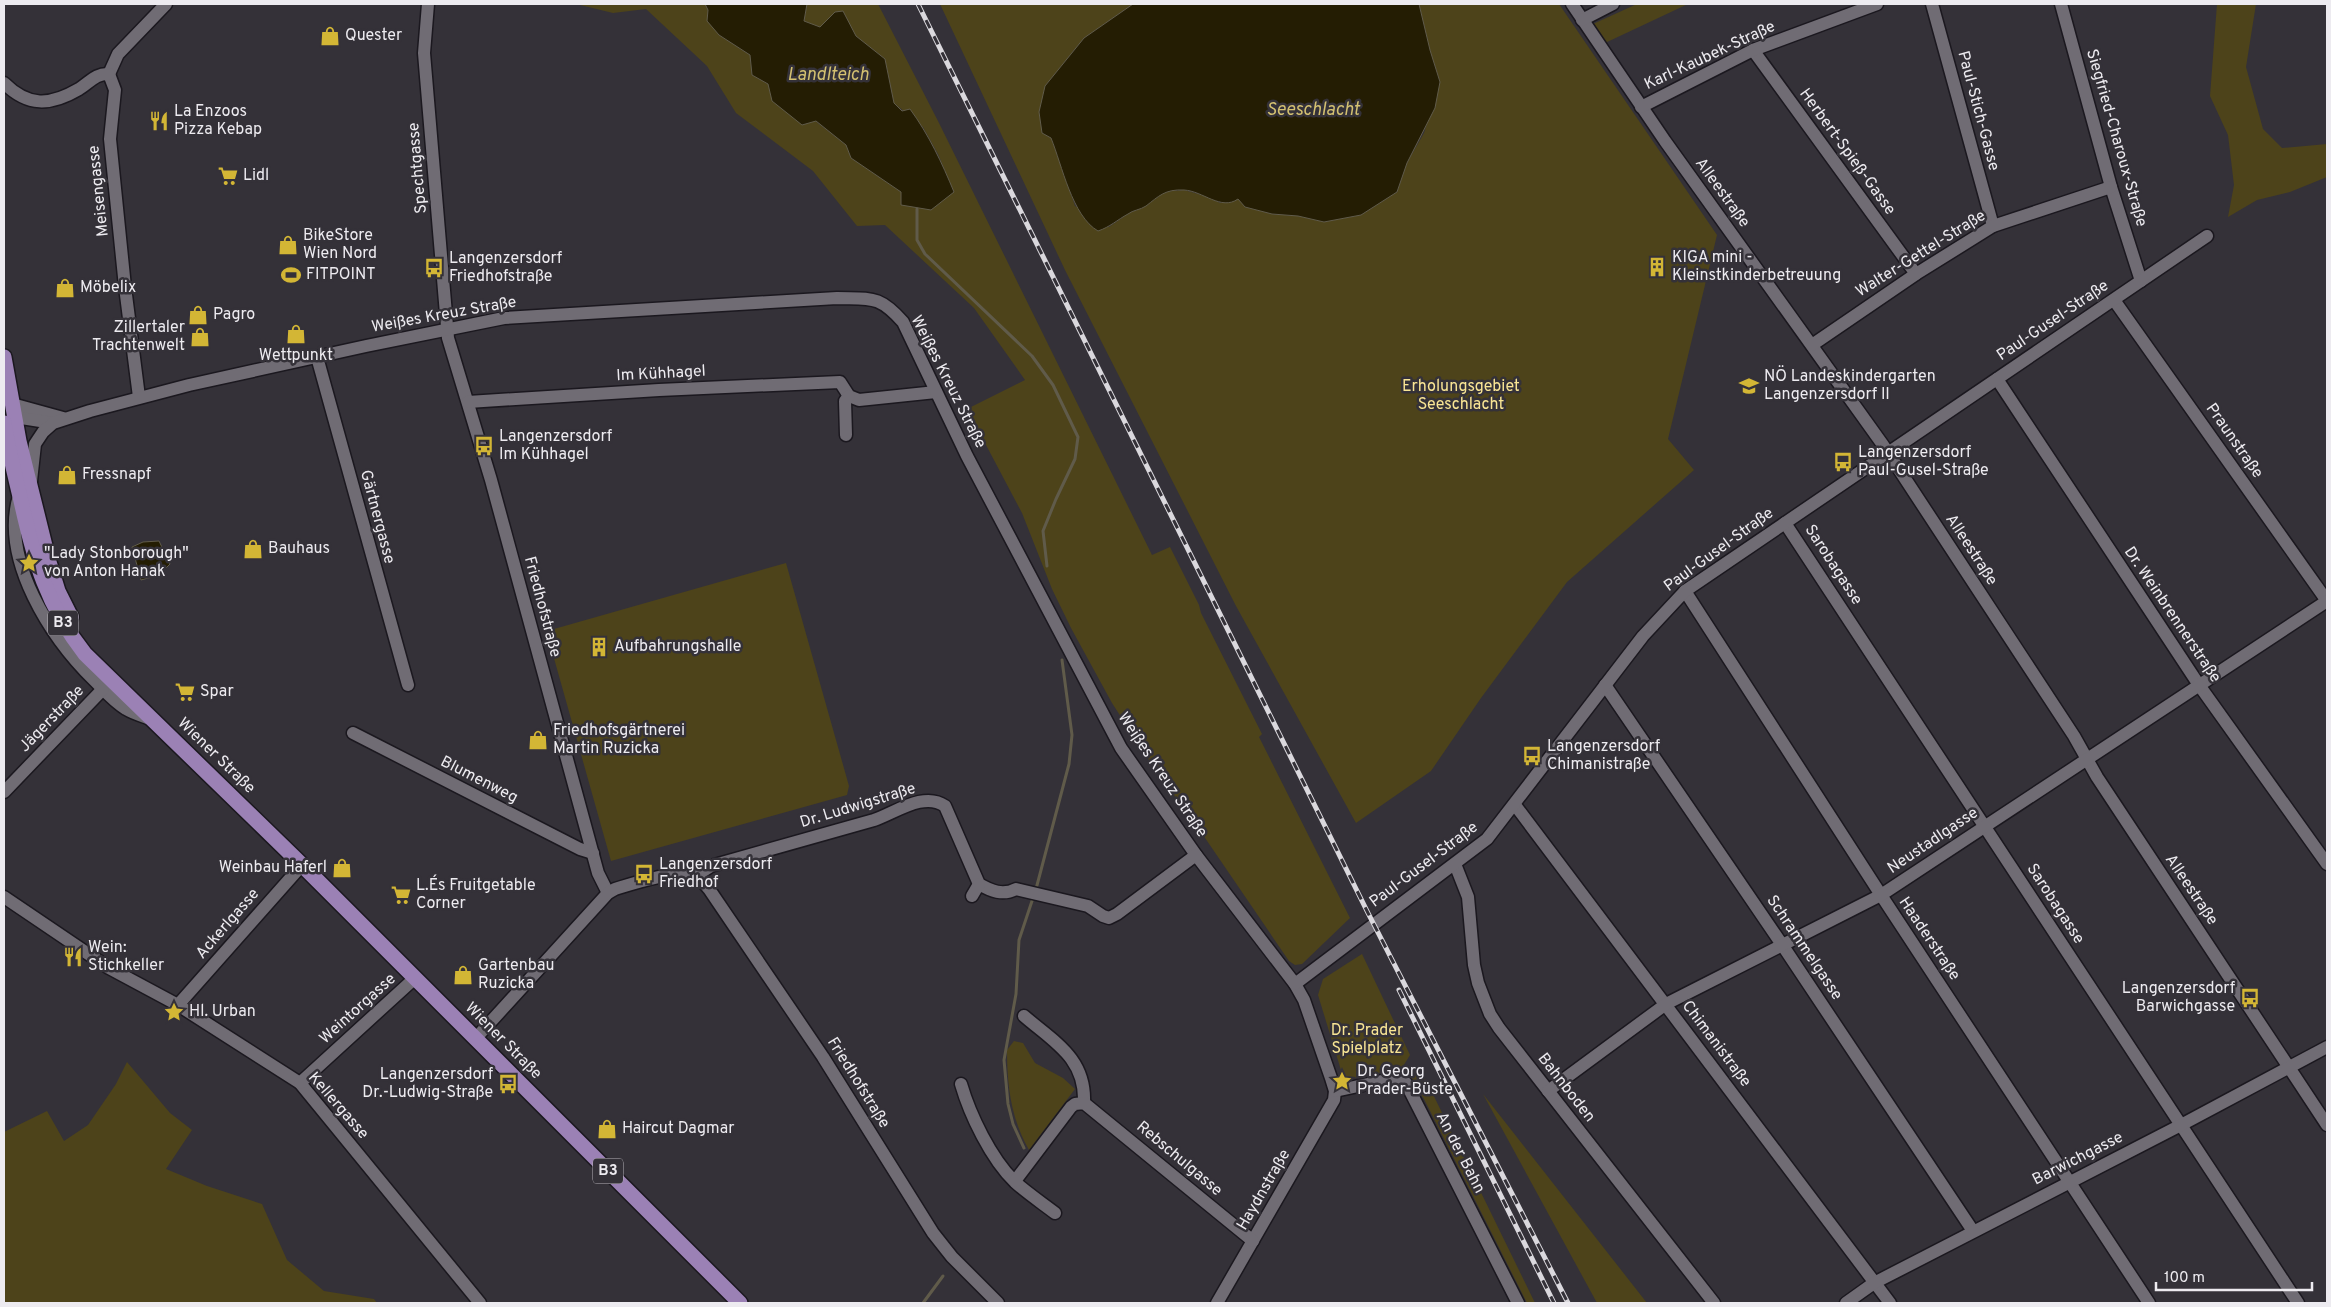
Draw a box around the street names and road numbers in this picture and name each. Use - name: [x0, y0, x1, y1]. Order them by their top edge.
- street label: Karl-Kaubek-Straße: [1641, 17, 1779, 95]
- street label: Siegfried-Charoux-Straße: [2081, 47, 2151, 229]
- street label: Paul-Stich-Gasse: [1952, 49, 2004, 173]
- street label: Herbert-Spieß-Gasse: [1794, 85, 1900, 219]
- street label: Spechtgasse: [404, 122, 432, 214]
- street label: Meisengasse: [84, 144, 114, 238]
- street label: Alleestraße: [1690, 154, 1754, 232]
- street label: Walter-Gettel-Straße: [1852, 206, 1990, 302]
- street label: Paul-Gusel-Straße: [1993, 276, 2113, 366]
- street label: Weißes Kreuz Straße: [370, 292, 518, 338]
- street label: Weißes Kreuz Straße: [906, 312, 990, 452]
- street label: Im Kühhagel: [616, 362, 706, 386]
- street label: Praunstraße: [2201, 400, 2267, 482]
- street label: Gärtnergasse: [355, 468, 399, 566]
- street label: Paul-Gusel-Straße: [1660, 504, 1778, 596]
- street label: Alleestraße: [1941, 511, 2001, 589]
- street label: Sarobagasse: [1800, 521, 1866, 609]
- street label: Dr. Weinbrennerstraße: [2119, 543, 2225, 687]
- street label: Friedhofstraße: [519, 554, 565, 660]
- road number: B3: [48, 610, 78, 636]
- street label: Jägerstraße: [15, 681, 89, 757]
- street label: Weißes Kreuz Straße: [1113, 709, 1211, 841]
- street label: Wiener Straße: [173, 714, 259, 798]
- street label: Blumenweg: [437, 752, 521, 808]
- street label: Dr. Ludwigstraße: [798, 779, 918, 833]
- street label: Neustadlgasse: [1884, 803, 1982, 879]
- street label: Paul-Gusel-Straße: [1366, 818, 1482, 912]
- street label: Alleestraße: [2160, 851, 2222, 929]
- street label: Sarobagasse: [2022, 860, 2088, 948]
- street label: Ackerlgasse: [192, 885, 264, 963]
- street label: Schrammelgasse: [1761, 892, 1847, 1004]
- street label: Haaderstraße: [1894, 894, 1964, 984]
- street label: Weintorgasse: [316, 969, 400, 1049]
- street label: Chimanistraße: [1677, 997, 1755, 1091]
- street label: Wiener Straße: [460, 998, 546, 1084]
- street label: Friedhofstraße: [822, 1034, 894, 1132]
- street label: Bahnboden: [1533, 1049, 1599, 1127]
- street label: Kellergasse: [303, 1068, 373, 1144]
- street label: An der Bahn: [1431, 1109, 1489, 1197]
- street label: Rebschulgasse: [1132, 1117, 1226, 1201]
- street label: Barwichgasse: [2029, 1128, 2127, 1190]
- street label: Haydnstraße: [1233, 1146, 1295, 1234]
- road number: B3: [593, 1158, 623, 1184]

